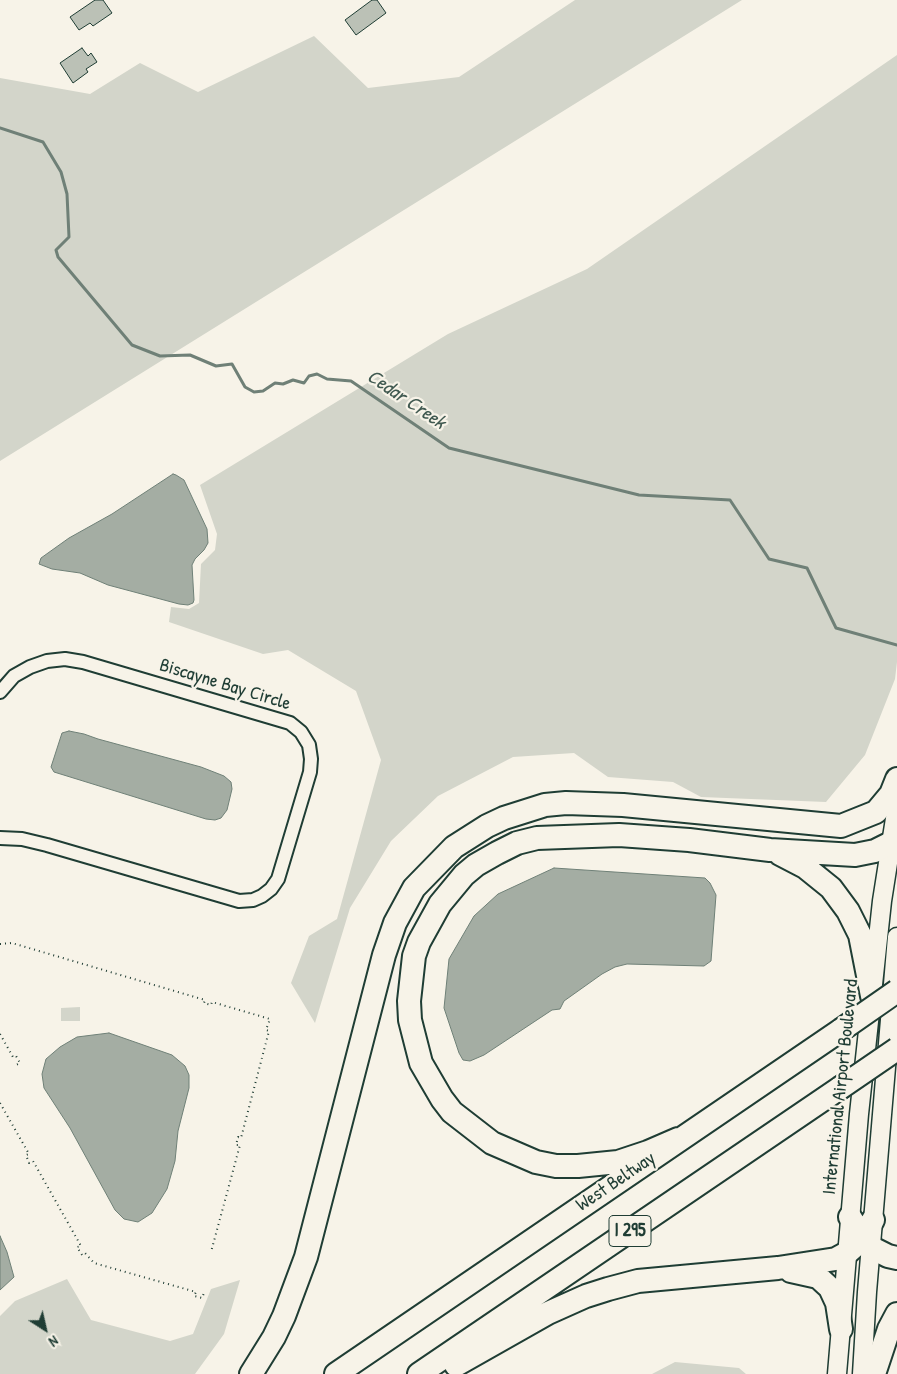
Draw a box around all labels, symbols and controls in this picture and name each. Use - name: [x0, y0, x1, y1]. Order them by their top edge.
- water label: Cedar Creek: [362, 365, 450, 435]
- street label: Biscayne Bay Circle: [157, 654, 293, 716]
- street label: International Airport Boulevard: [818, 978, 864, 1196]
- street label: West Beltway: [572, 1147, 660, 1217]
- road number: I 295: [609, 1216, 651, 1246]
- north arrow: [20, 1304, 70, 1354]
- text: N: [45, 1332, 62, 1352]

